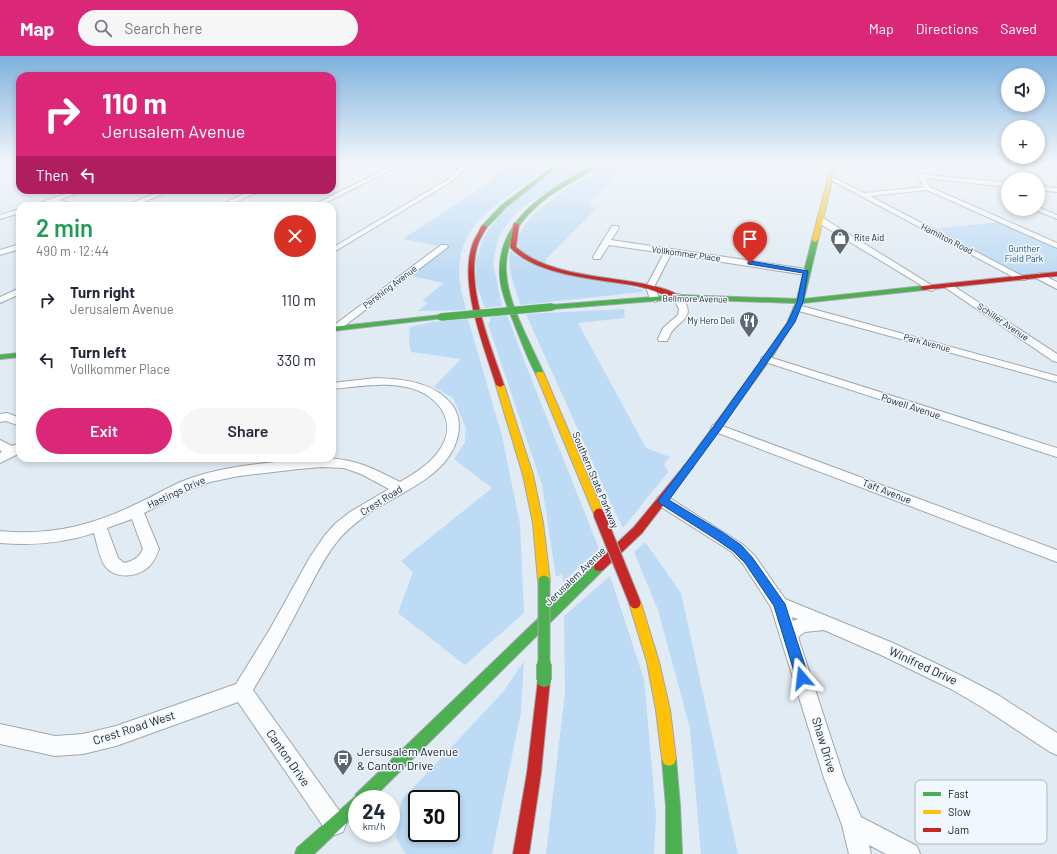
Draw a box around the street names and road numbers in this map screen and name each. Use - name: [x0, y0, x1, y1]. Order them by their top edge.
- street label: Hamilton Road: [919, 221, 975, 256]
- street label: Vollkommer Place: [651, 243, 721, 264]
- street label: Pershing Avenue: [361, 263, 419, 310]
- street label: Bellmore Avenue: [662, 292, 728, 305]
- street label: Schiller Avenue: [975, 300, 1031, 343]
- street label: Park Avenue: [902, 331, 952, 354]
- street label: Powell Avenue: [880, 391, 942, 421]
- street label: Southern State Parkway: [570, 430, 622, 530]
- street label: Hastings Drive: [145, 473, 207, 511]
- street label: Taft Avenue: [861, 476, 913, 506]
- street label: Crest Road: [358, 482, 404, 518]
- street label: Jerusalem Avenue: [542, 544, 608, 608]
- street label: Winifred Drive: [887, 643, 960, 687]
- street label: Crest Road West: [91, 707, 177, 747]
- street label: Shaw Drive: [810, 715, 840, 774]
- street label: Canton Drive: [264, 726, 314, 789]

